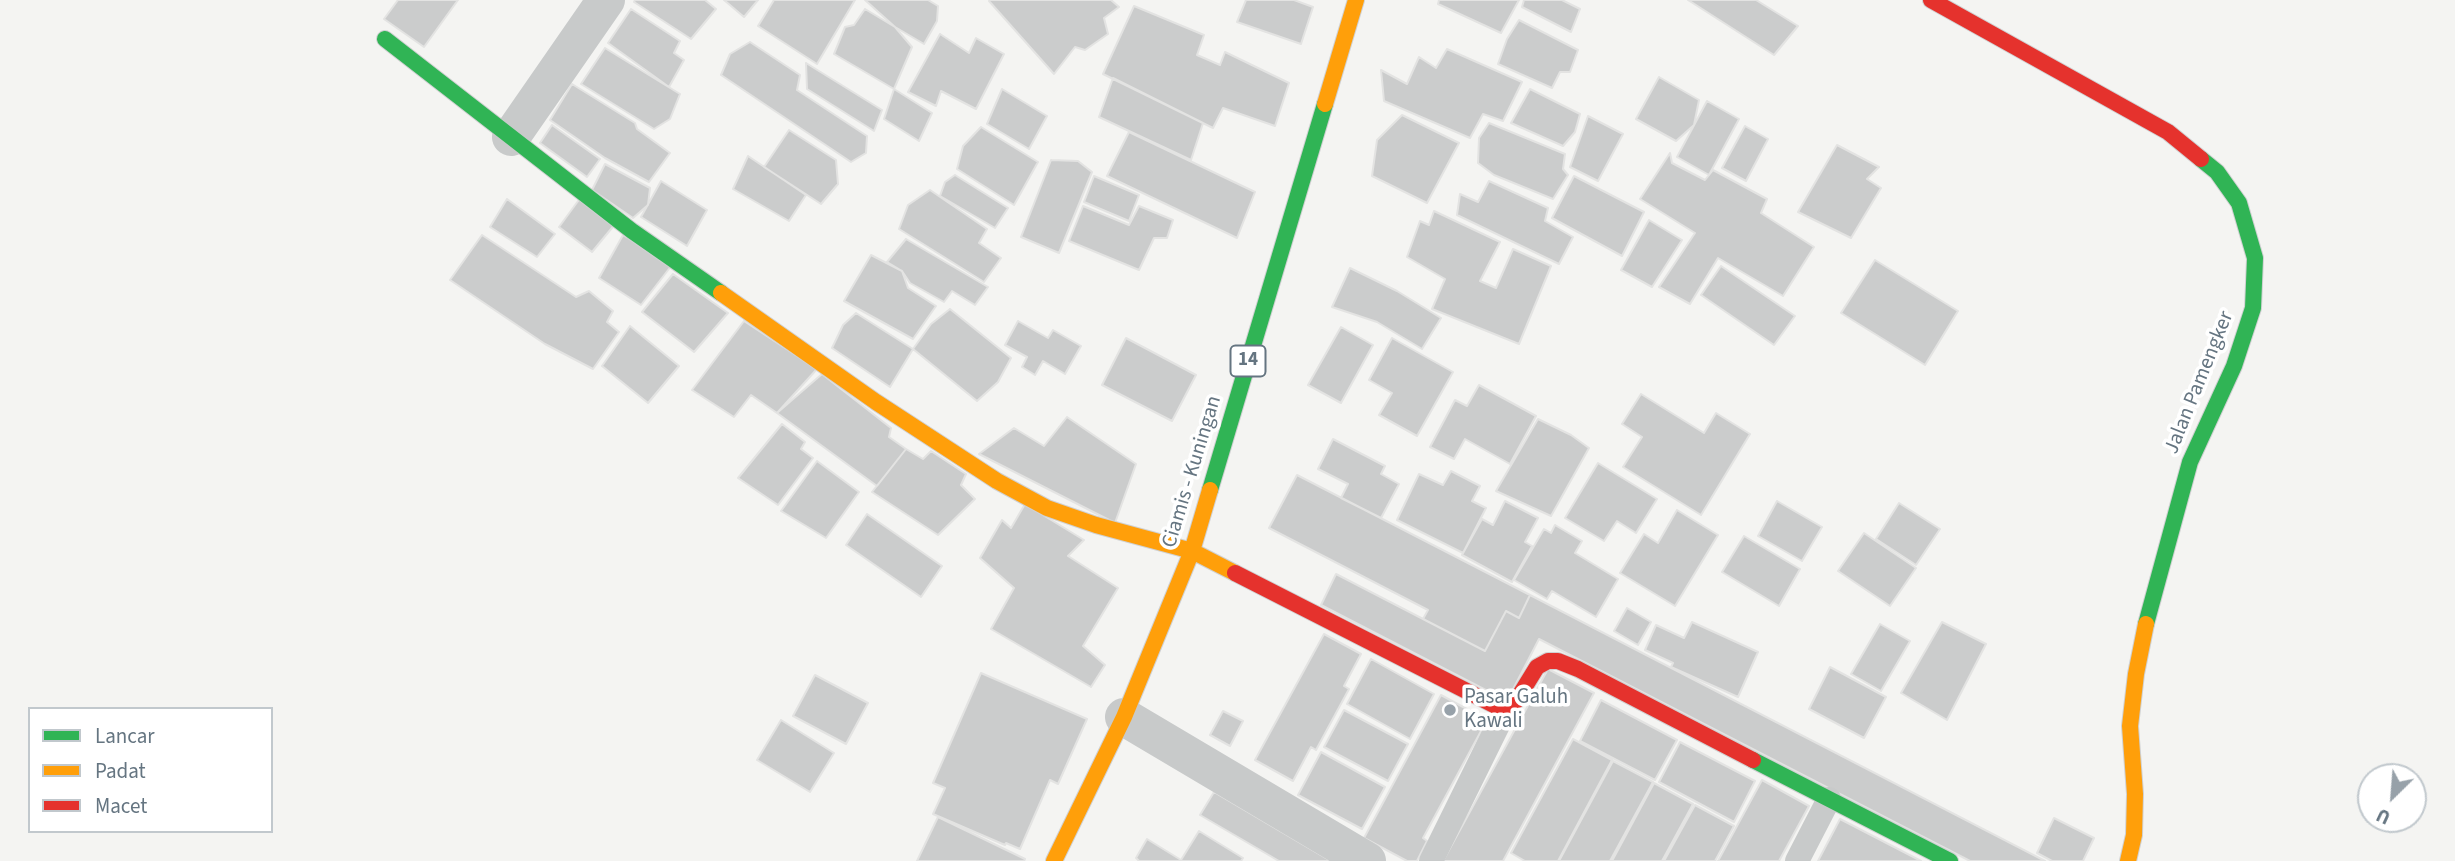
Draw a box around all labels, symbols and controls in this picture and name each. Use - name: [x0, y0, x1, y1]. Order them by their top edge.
- street label: Jalan Pamengker: [2160, 308, 2240, 458]
- road number: 14: [1230, 346, 1266, 376]
- street label: Ciamis - Kuningan: [1158, 393, 1228, 551]
- place label: Pasar Galuh Kawali: [1464, 685, 1568, 735]
- marker: Pasar Galuh Kawali: [1442, 702, 1458, 718]
- legend: [28, 707, 273, 833]
- text: Lancar: [95, 721, 155, 751]
- text: Padat: [95, 756, 146, 786]
- north arrow: [2357, 763, 2427, 833]
- text: Macet: [95, 791, 147, 821]
- text: U: [2372, 801, 2395, 831]

